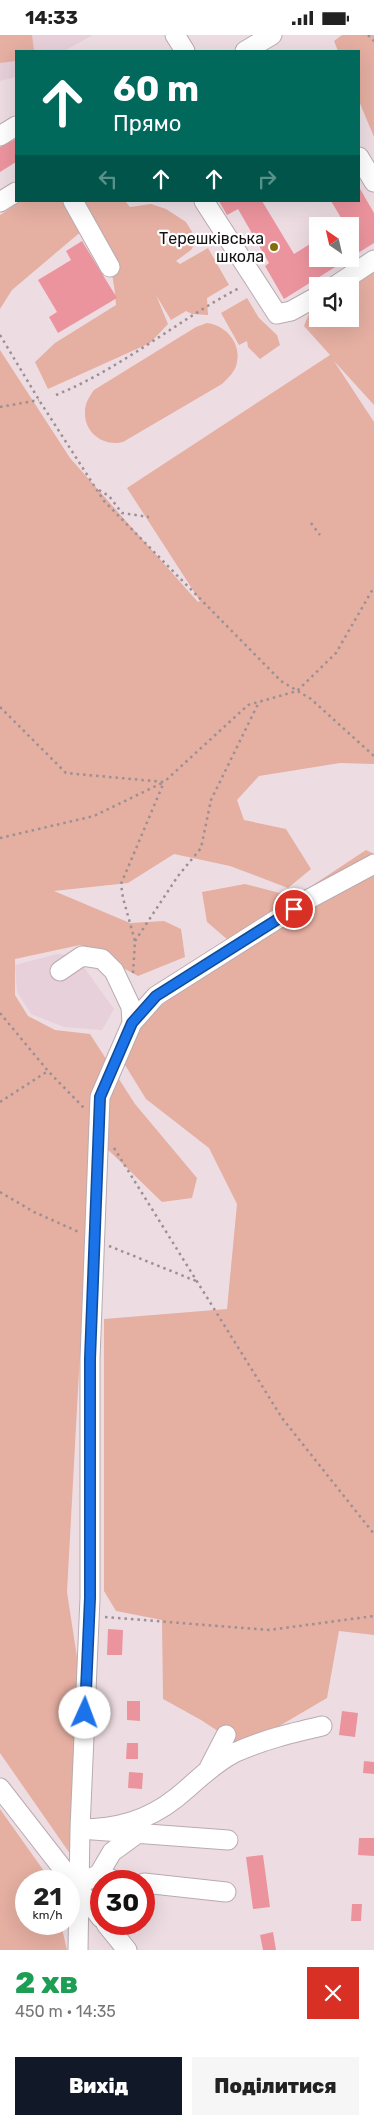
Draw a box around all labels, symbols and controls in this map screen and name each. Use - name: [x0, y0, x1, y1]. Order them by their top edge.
- text: 14:33: [25, 6, 78, 29]
- text: 60 m: [113, 68, 199, 110]
- icon: ahead: [30, 70, 95, 135]
- text: Прямо: [113, 110, 181, 137]
- icon: left: [94, 165, 122, 193]
- icon: ahead: [147, 165, 175, 193]
- icon: ahead: [200, 165, 228, 193]
- icon: right: [253, 165, 281, 193]
- north arrow: [309, 217, 359, 267]
- map controls: [309, 217, 359, 327]
- place label: Терешківська школа: [159, 229, 264, 266]
- marker: Терешківська школа: [268, 241, 280, 253]
- button: sound: [309, 277, 359, 327]
- pin: [273, 888, 315, 930]
- icon: arrive: [280, 895, 308, 923]
- position arrow: [58, 1686, 110, 1738]
- speed limit sign: 30: [90, 1870, 155, 1935]
- text: 21: [33, 1882, 62, 1911]
- text: km/h: [33, 1908, 62, 1922]
- text: 2 хв: [15, 1965, 78, 2001]
- button: close: [307, 1967, 359, 2019]
- text: 450 m · 14:35: [15, 2002, 116, 2021]
- button: Вихід: [15, 2057, 182, 2115]
- button: Поділитися: [192, 2057, 359, 2115]

